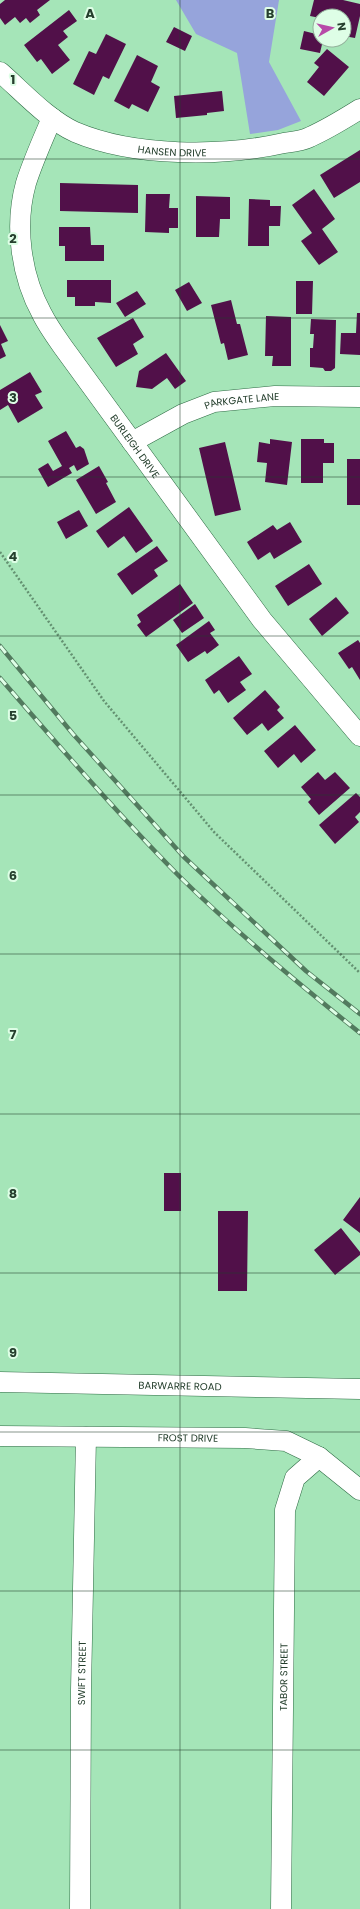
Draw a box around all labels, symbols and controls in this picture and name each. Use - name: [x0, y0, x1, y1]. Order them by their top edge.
- text: A: [85, 4, 95, 23]
- text: B: [266, 4, 275, 23]
- north arrow: [312, 8, 352, 48]
- text: N: [333, 21, 350, 32]
- text: 1: [11, 70, 15, 89]
- street label: HANSEN DRIVE: [137, 142, 207, 160]
- text: 2: [9, 229, 17, 248]
- text: 3: [9, 388, 17, 407]
- street label: PARKGATE LANE: [202, 389, 279, 413]
- street label: BURLEIGH DRIVE: [106, 411, 163, 482]
- text: 4: [9, 547, 18, 566]
- text: 5: [9, 706, 17, 725]
- text: 6: [9, 866, 17, 885]
- text: 7: [10, 1025, 17, 1044]
- text: 8: [9, 1184, 17, 1203]
- text: 9: [9, 1343, 17, 1362]
- street label: BARWARRE ROAD: [138, 1378, 222, 1394]
- street label: FROST DRIVE: [158, 1430, 218, 1446]
- street label: SWIFT STREET: [74, 1640, 90, 1705]
- street label: TABOR STREET: [276, 1642, 292, 1711]

